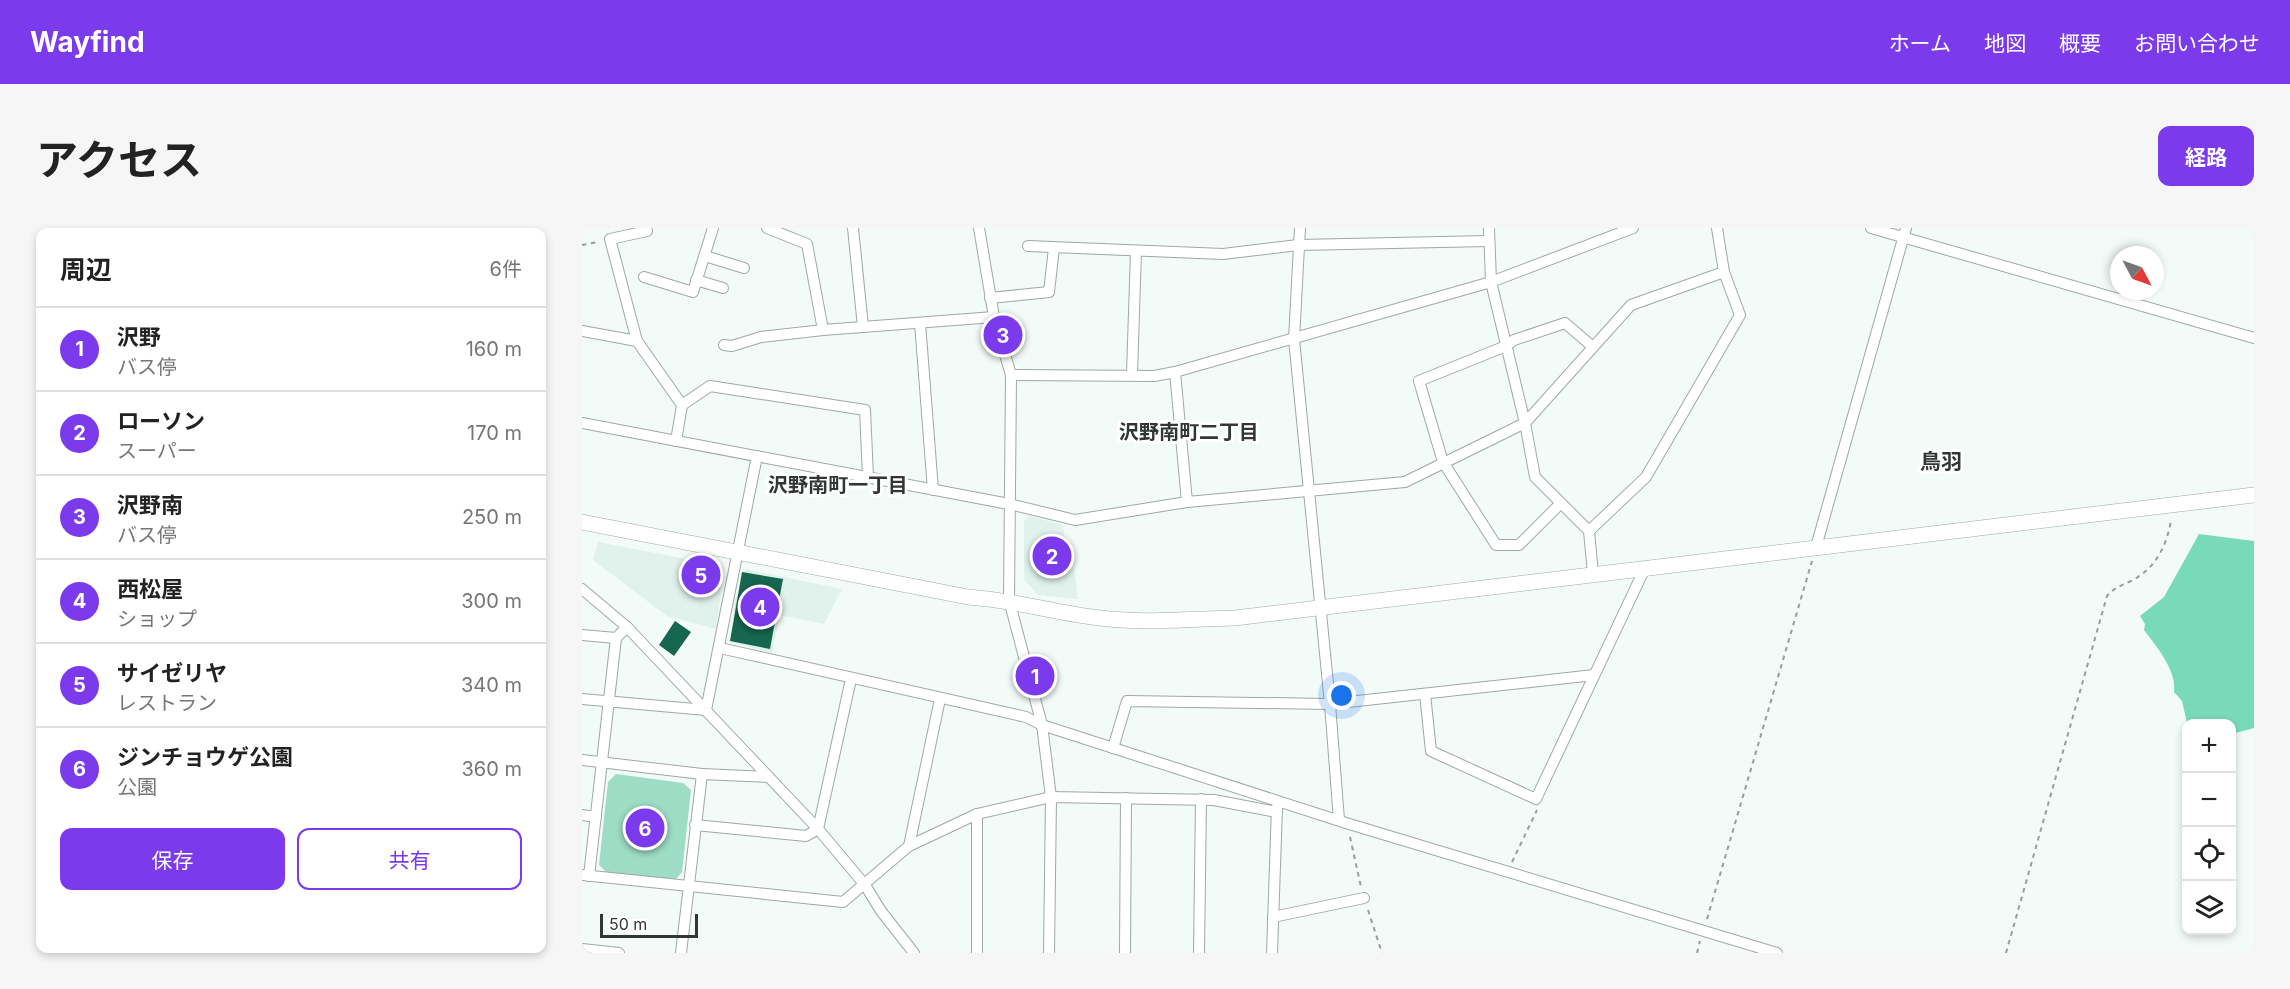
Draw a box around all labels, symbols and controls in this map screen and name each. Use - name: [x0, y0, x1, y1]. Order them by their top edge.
- text: Wayfind: [30, 25, 145, 59]
- text: ホーム: [1889, 31, 1951, 56]
- text: 地図: [1984, 31, 2026, 56]
- text: 概要: [2059, 31, 2101, 56]
- text: お問い合わせ: [2134, 31, 2260, 56]
- button: 経路: [2158, 126, 2254, 186]
- text: アクセス: [36, 134, 202, 185]
- north arrow: [2110, 246, 2164, 300]
- text: 周辺: [60, 254, 112, 285]
- text: 6件: [490, 257, 522, 281]
- pin: 3: [984, 312, 1022, 358]
- text: 沢野: [117, 324, 161, 350]
- text: 1: [75, 337, 84, 361]
- text: 160 m: [466, 337, 522, 361]
- text: バス停: [117, 355, 177, 379]
- text: ローソン: [117, 408, 205, 434]
- district label: 沢野南町二丁目: [1119, 420, 1259, 444]
- text: 2: [73, 421, 86, 445]
- text: 170 m: [467, 421, 522, 445]
- text: スーパー: [117, 439, 197, 463]
- district label: 鳥羽: [1920, 449, 1962, 474]
- district label: 沢野南町一丁目: [768, 473, 908, 497]
- text: 沢野南: [117, 492, 183, 518]
- text: 3: [73, 505, 86, 529]
- text: 250 m: [462, 505, 522, 529]
- text: バス停: [117, 523, 177, 547]
- pin: 2: [1032, 534, 1072, 578]
- pin: 5: [682, 552, 720, 598]
- text: 西松屋: [117, 576, 183, 602]
- pin: 4: [740, 584, 780, 629]
- text: 4: [73, 589, 86, 613]
- text: 300 m: [461, 589, 522, 613]
- text: ショップ: [117, 607, 197, 631]
- pin: 1: [1016, 654, 1054, 698]
- text: サイゼリヤ: [117, 660, 227, 686]
- text: 5: [73, 673, 86, 697]
- text: 340 m: [461, 673, 522, 697]
- your location: [1327, 681, 1356, 710]
- text: レストラン: [117, 691, 217, 715]
- map controls: [2182, 719, 2236, 935]
- button: +: [2182, 719, 2236, 773]
- text: ジンチョウゲ公園: [117, 744, 293, 770]
- text: 6: [73, 757, 86, 781]
- text: 360 m: [461, 757, 522, 781]
- button: −: [2182, 773, 2236, 827]
- text: 公園: [117, 775, 157, 799]
- pin: 6: [626, 806, 664, 850]
- button: locate: [2182, 827, 2236, 881]
- button: 保存: [60, 828, 285, 890]
- button: 共有: [297, 828, 522, 890]
- button: layers: [2182, 881, 2236, 935]
- scale bar: [600, 911, 698, 938]
- text: 50 m: [609, 914, 647, 934]

